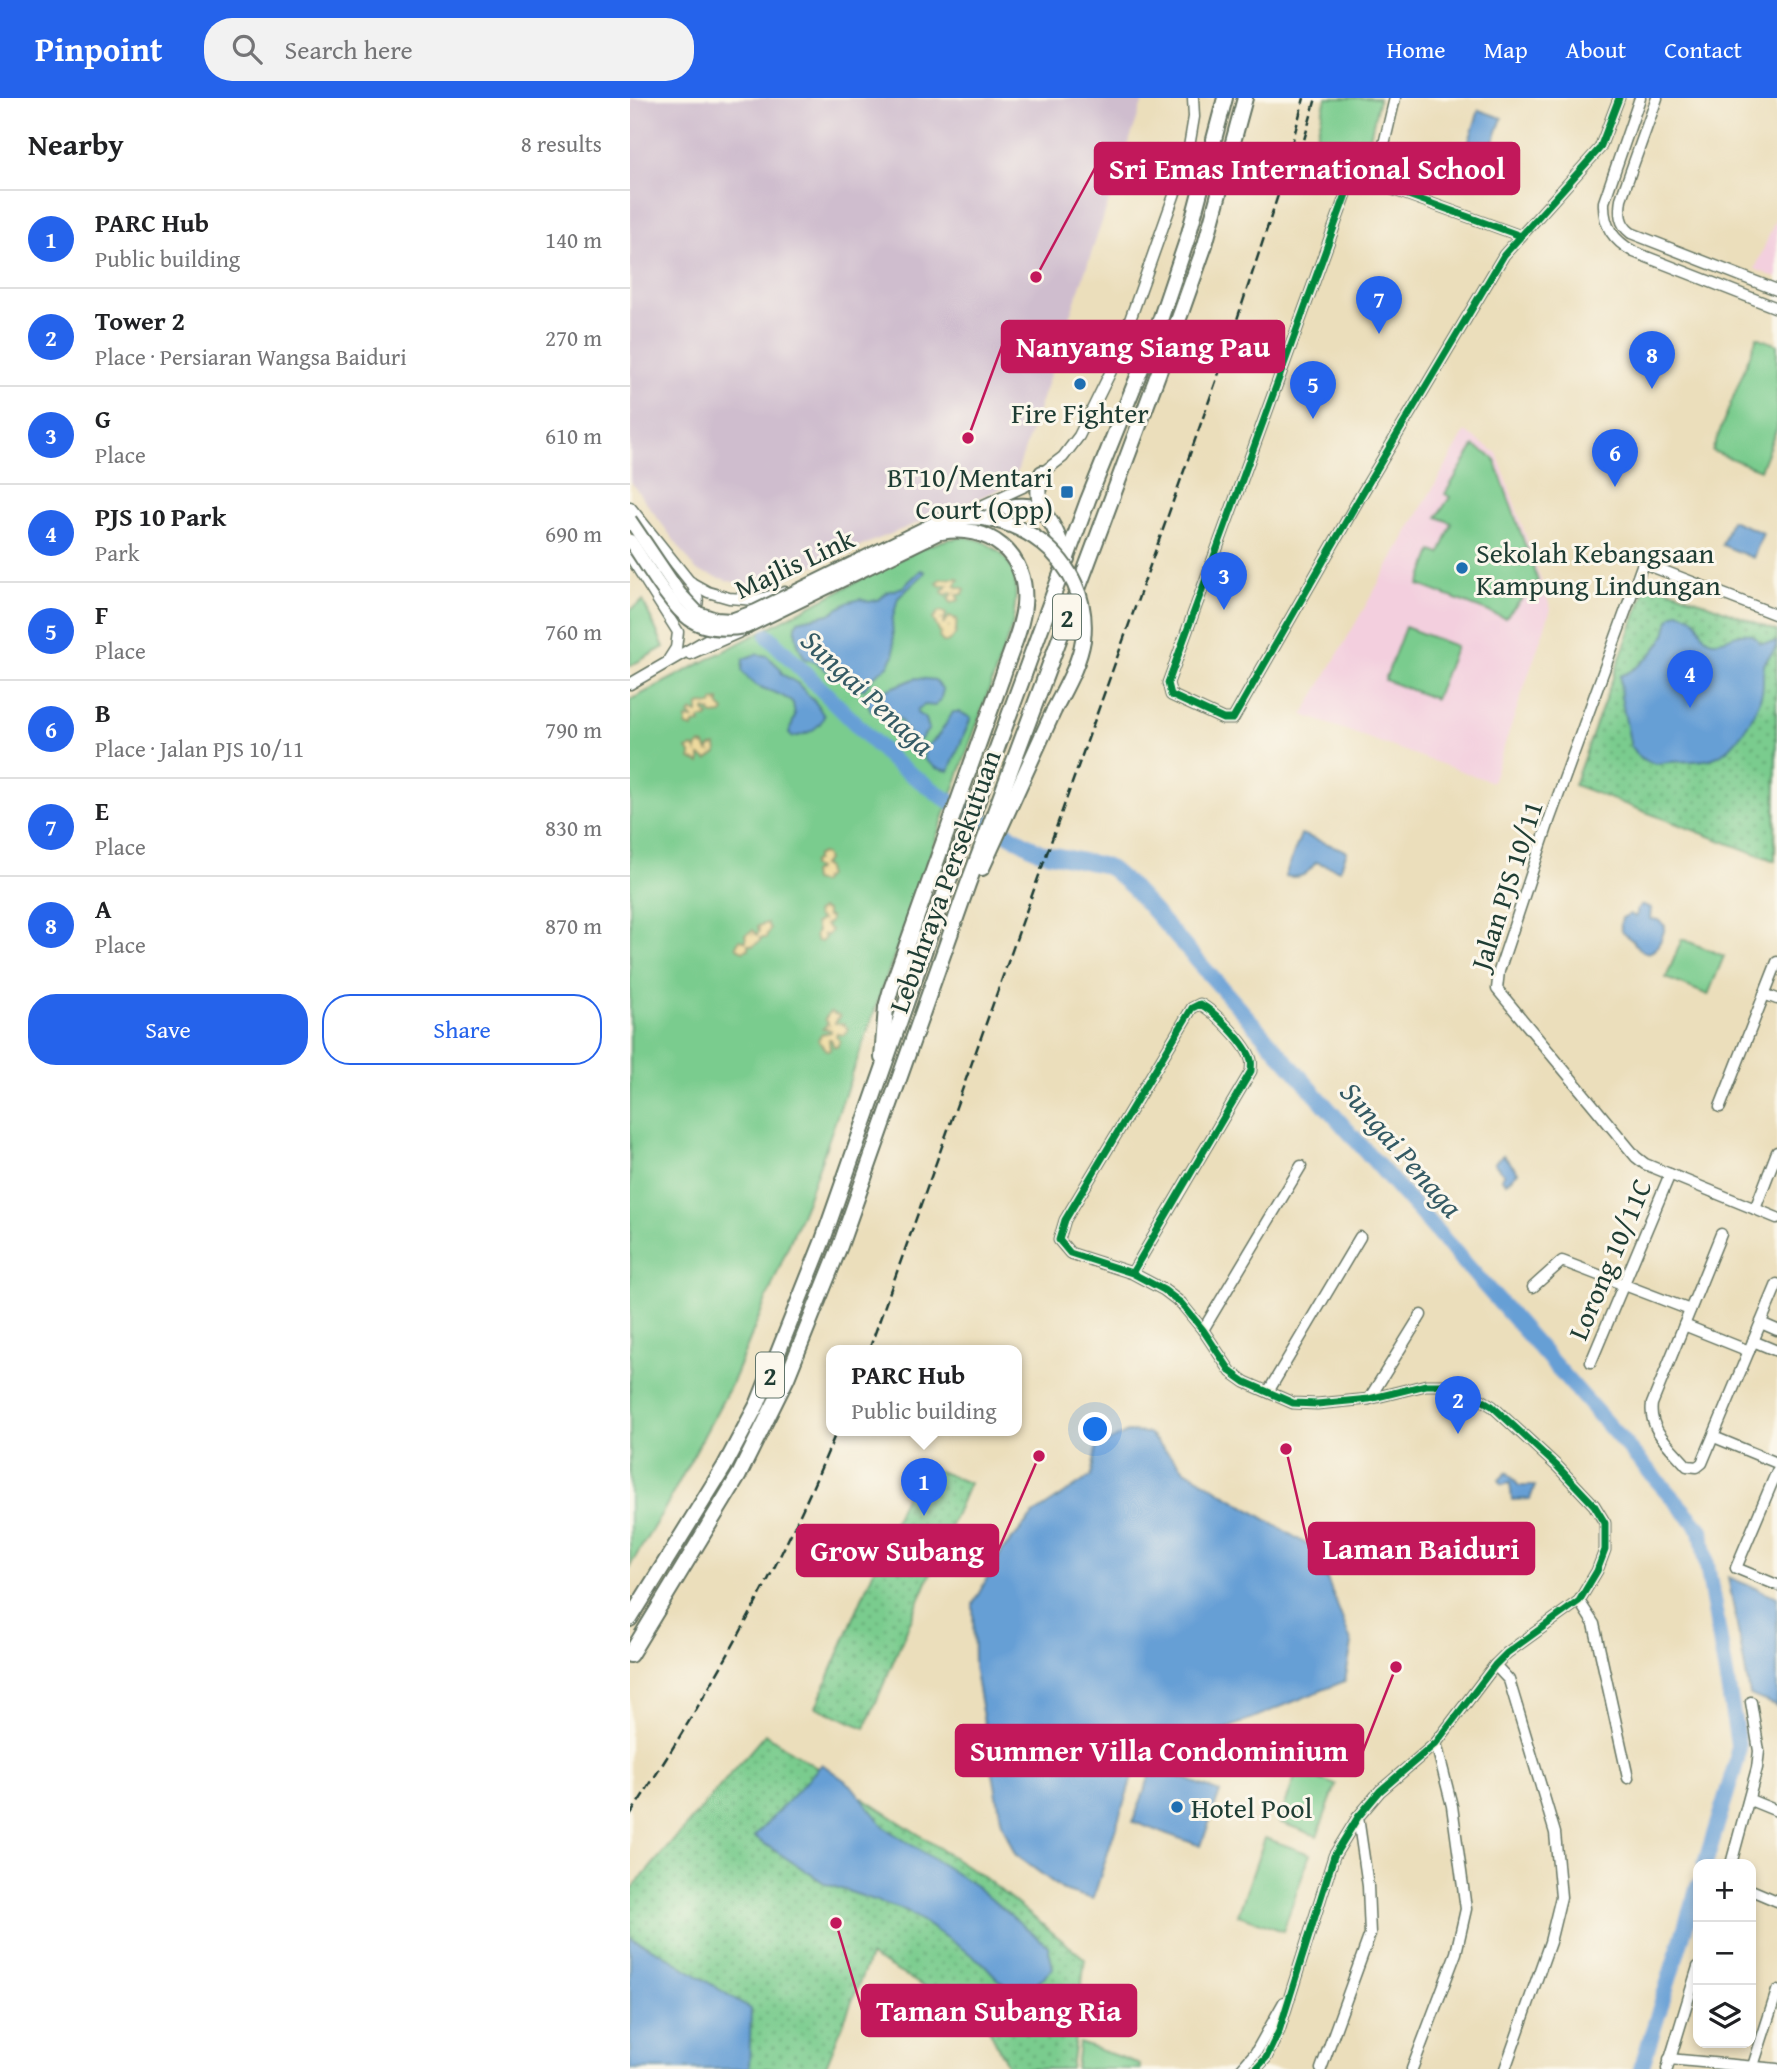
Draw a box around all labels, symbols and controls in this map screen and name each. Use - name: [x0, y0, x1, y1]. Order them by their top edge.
- search box: [204, 18, 694, 81]
- text: Pinpoint: [35, 25, 162, 73]
- icon: search: [228, 30, 266, 68]
- text: Search here: [284, 30, 413, 69]
- text: Home: [1387, 32, 1446, 67]
- text: Map: [1484, 32, 1528, 67]
- text: About: [1566, 32, 1626, 67]
- text: Contact: [1664, 32, 1742, 67]
- text: Nearby: [28, 122, 124, 166]
- text: 8 results: [521, 127, 602, 160]
- callout: Sri Emas International School: [1095, 143, 1519, 194]
- text: Sri Emas International School: [1109, 146, 1505, 190]
- text: PARC Hub: [95, 203, 209, 242]
- text: 1: [45, 223, 57, 256]
- text: 140 m: [545, 223, 602, 256]
- text: Public building: [95, 242, 240, 275]
- pin: 7: [1356, 276, 1402, 334]
- text: Tower 2: [95, 301, 185, 340]
- text: 2: [45, 321, 57, 354]
- text: 270 m: [545, 321, 602, 354]
- callout: Nanyang Siang Pau: [1002, 321, 1284, 372]
- text: Nanyang Siang Pau: [1016, 324, 1271, 368]
- pin: 8: [1629, 331, 1675, 389]
- text: Place · Persiaran Wangsa Baiduri: [95, 340, 407, 373]
- pin: 5: [1290, 361, 1336, 419]
- marker: Fire Fighter: [1072, 376, 1088, 392]
- place label: Fire Fighter: [1011, 392, 1149, 433]
- text: G: [95, 399, 111, 438]
- text: 3: [45, 419, 57, 452]
- text: 610 m: [545, 419, 602, 452]
- pin: 6: [1592, 429, 1638, 487]
- text: Place: [95, 438, 146, 471]
- place label: BT10/Mentari Court (Opp): [887, 456, 1053, 529]
- marker: BT10/Mentari Court (Opp): [1059, 484, 1075, 500]
- text: PJS 10 Park: [95, 497, 226, 536]
- text: 4: [45, 517, 57, 550]
- text: 690 m: [545, 517, 602, 550]
- street label: Majlis Link: [727, 517, 861, 609]
- place label: Sekolah Kebangsaan Kampung Lindungan: [1476, 532, 1721, 605]
- text: Park: [95, 536, 139, 569]
- pin: 3: [1201, 552, 1247, 610]
- marker: Sekolah Kebangsaan Kampung Lindungan: [1454, 560, 1470, 576]
- road number: 2: [1053, 594, 1081, 639]
- text: F: [95, 595, 108, 634]
- text: 5: [45, 615, 57, 648]
- text: 760 m: [545, 615, 602, 648]
- water label: Sungai Penaga: [791, 619, 945, 766]
- text: Place: [95, 634, 146, 667]
- pin: 4: [1667, 650, 1713, 708]
- text: B: [95, 693, 111, 732]
- text: 6: [45, 713, 57, 746]
- text: 790 m: [545, 713, 602, 746]
- text: Place · Jalan PJS 10/11: [95, 732, 304, 765]
- street label: Lebuhraya Persekutuan: [877, 744, 1011, 1018]
- text: E: [95, 791, 109, 830]
- street label: Jalan PJS 10/11: [1458, 795, 1553, 978]
- text: 7: [45, 811, 57, 844]
- text: 830 m: [545, 811, 602, 844]
- text: Place: [95, 830, 146, 863]
- text: A: [95, 889, 112, 928]
- text: 8: [45, 909, 57, 942]
- text: 870 m: [545, 909, 602, 942]
- text: Place: [95, 928, 146, 961]
- button: Save: [28, 994, 308, 1065]
- button: Share: [322, 994, 602, 1065]
- water label: Sungai Penaga: [1330, 1071, 1474, 1227]
- street label: Lorong 10/11C: [1557, 1172, 1661, 1346]
- popup: [826, 1345, 1022, 1436]
- road number: 2: [756, 1352, 784, 1398]
- text: PARC Hub: [851, 1355, 965, 1394]
- pin: 2: [1435, 1376, 1481, 1434]
- text: Public building: [851, 1394, 997, 1427]
- your location: [1078, 1412, 1112, 1446]
- pin: 1: [901, 1458, 947, 1516]
- callout: Laman Baiduri: [1309, 1523, 1534, 1574]
- callout: Grow Subang: [797, 1525, 998, 1576]
- text: Laman Baiduri: [1322, 1526, 1520, 1570]
- text: Grow Subang: [810, 1528, 984, 1572]
- callout: Summer Villa Condominium: [956, 1725, 1363, 1776]
- text: Summer Villa Condominium: [970, 1728, 1348, 1772]
- place label: Hotel Pool: [1191, 1787, 1313, 1828]
- marker: Hotel Pool: [1169, 1799, 1185, 1815]
- map controls: [1693, 1859, 1756, 2048]
- button: +: [1693, 1859, 1756, 1922]
- button: −: [1693, 1922, 1756, 1985]
- callout: Taman Subang Ria: [862, 1985, 1136, 2036]
- button: layers: [1693, 1985, 1756, 2048]
- text: Taman Subang Ria: [876, 1988, 1122, 2032]

